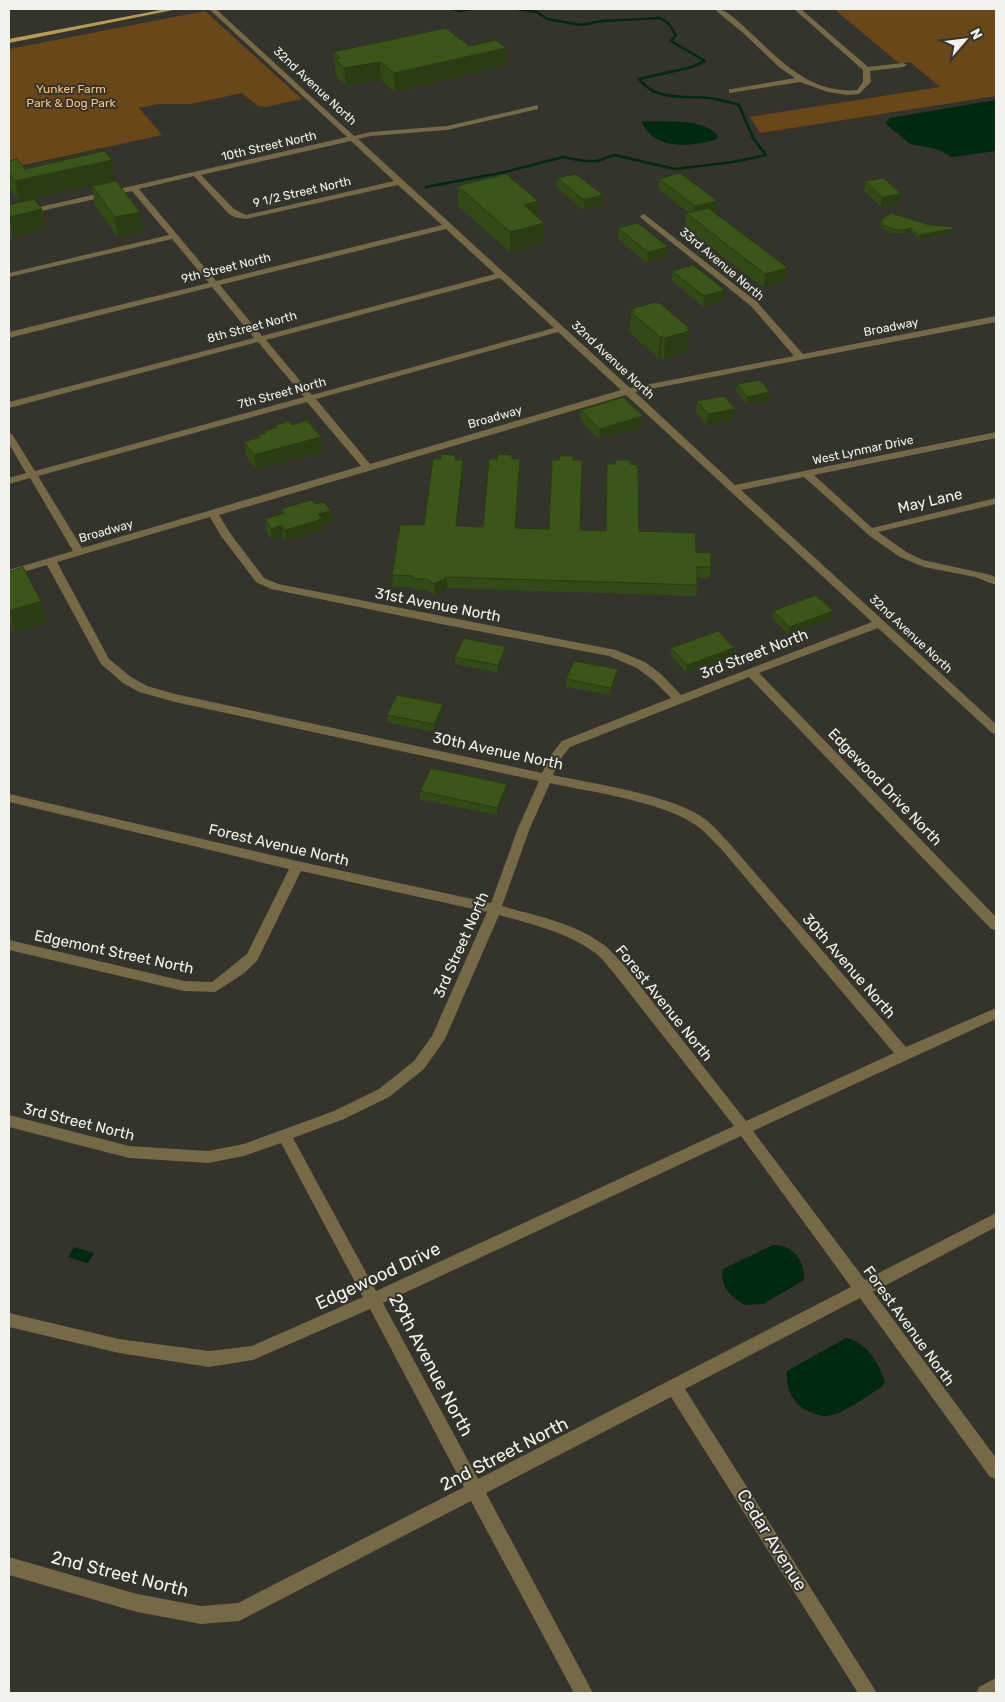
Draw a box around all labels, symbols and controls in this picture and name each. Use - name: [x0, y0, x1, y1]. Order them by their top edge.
- north arrow: [940, 15, 990, 65]
- text: N: [966, 26, 986, 43]
- street label: 32nd Avenue North: [271, 44, 359, 128]
- park label: Yunker Farm Park & Dog Park: [26, 82, 116, 110]
- street label: 10th Street North: [220, 128, 318, 164]
- street label: 9 1/2 Street North: [252, 174, 352, 210]
- street label: 33rd Avenue North: [677, 225, 767, 303]
- street label: 9th Street North: [180, 250, 272, 286]
- street label: 8th Street North: [206, 308, 298, 346]
- street label: Broadway: [862, 315, 920, 339]
- street label: 32nd Avenue North: [569, 318, 657, 402]
- street label: 7th Street North: [236, 375, 328, 411]
- street label: Broadway: [466, 402, 524, 431]
- street label: West Lynmar Drive: [811, 432, 915, 468]
- street label: May Lane: [896, 485, 964, 517]
- street label: Broadway: [77, 516, 135, 545]
- street label: 31st Avenue North: [374, 584, 502, 626]
- street label: 32nd Avenue North: [867, 592, 955, 676]
- street label: 3rd Street North: [698, 625, 810, 683]
- street label: Edgewood Drive North: [824, 725, 946, 849]
- street label: 30th Avenue North: [431, 728, 565, 774]
- street label: Forest Avenue North: [207, 820, 351, 870]
- street label: 3rd Street North: [430, 889, 492, 1001]
- street label: 30th Avenue North: [799, 910, 899, 1022]
- street label: Edgemont Street North: [33, 926, 195, 978]
- street label: Forest Avenue North: [612, 941, 716, 1065]
- street label: 3rd Street North: [22, 1099, 136, 1145]
- street label: Edgewood Drive: [312, 1237, 444, 1315]
- street label: Forest Avenue North: [859, 1263, 959, 1389]
- street label: 29th Avenue North: [384, 1290, 478, 1440]
- street label: 2nd Street North: [436, 1412, 572, 1496]
- street label: Cedar Avenue: [732, 1485, 812, 1595]
- street label: 2nd Street North: [49, 1546, 191, 1602]

